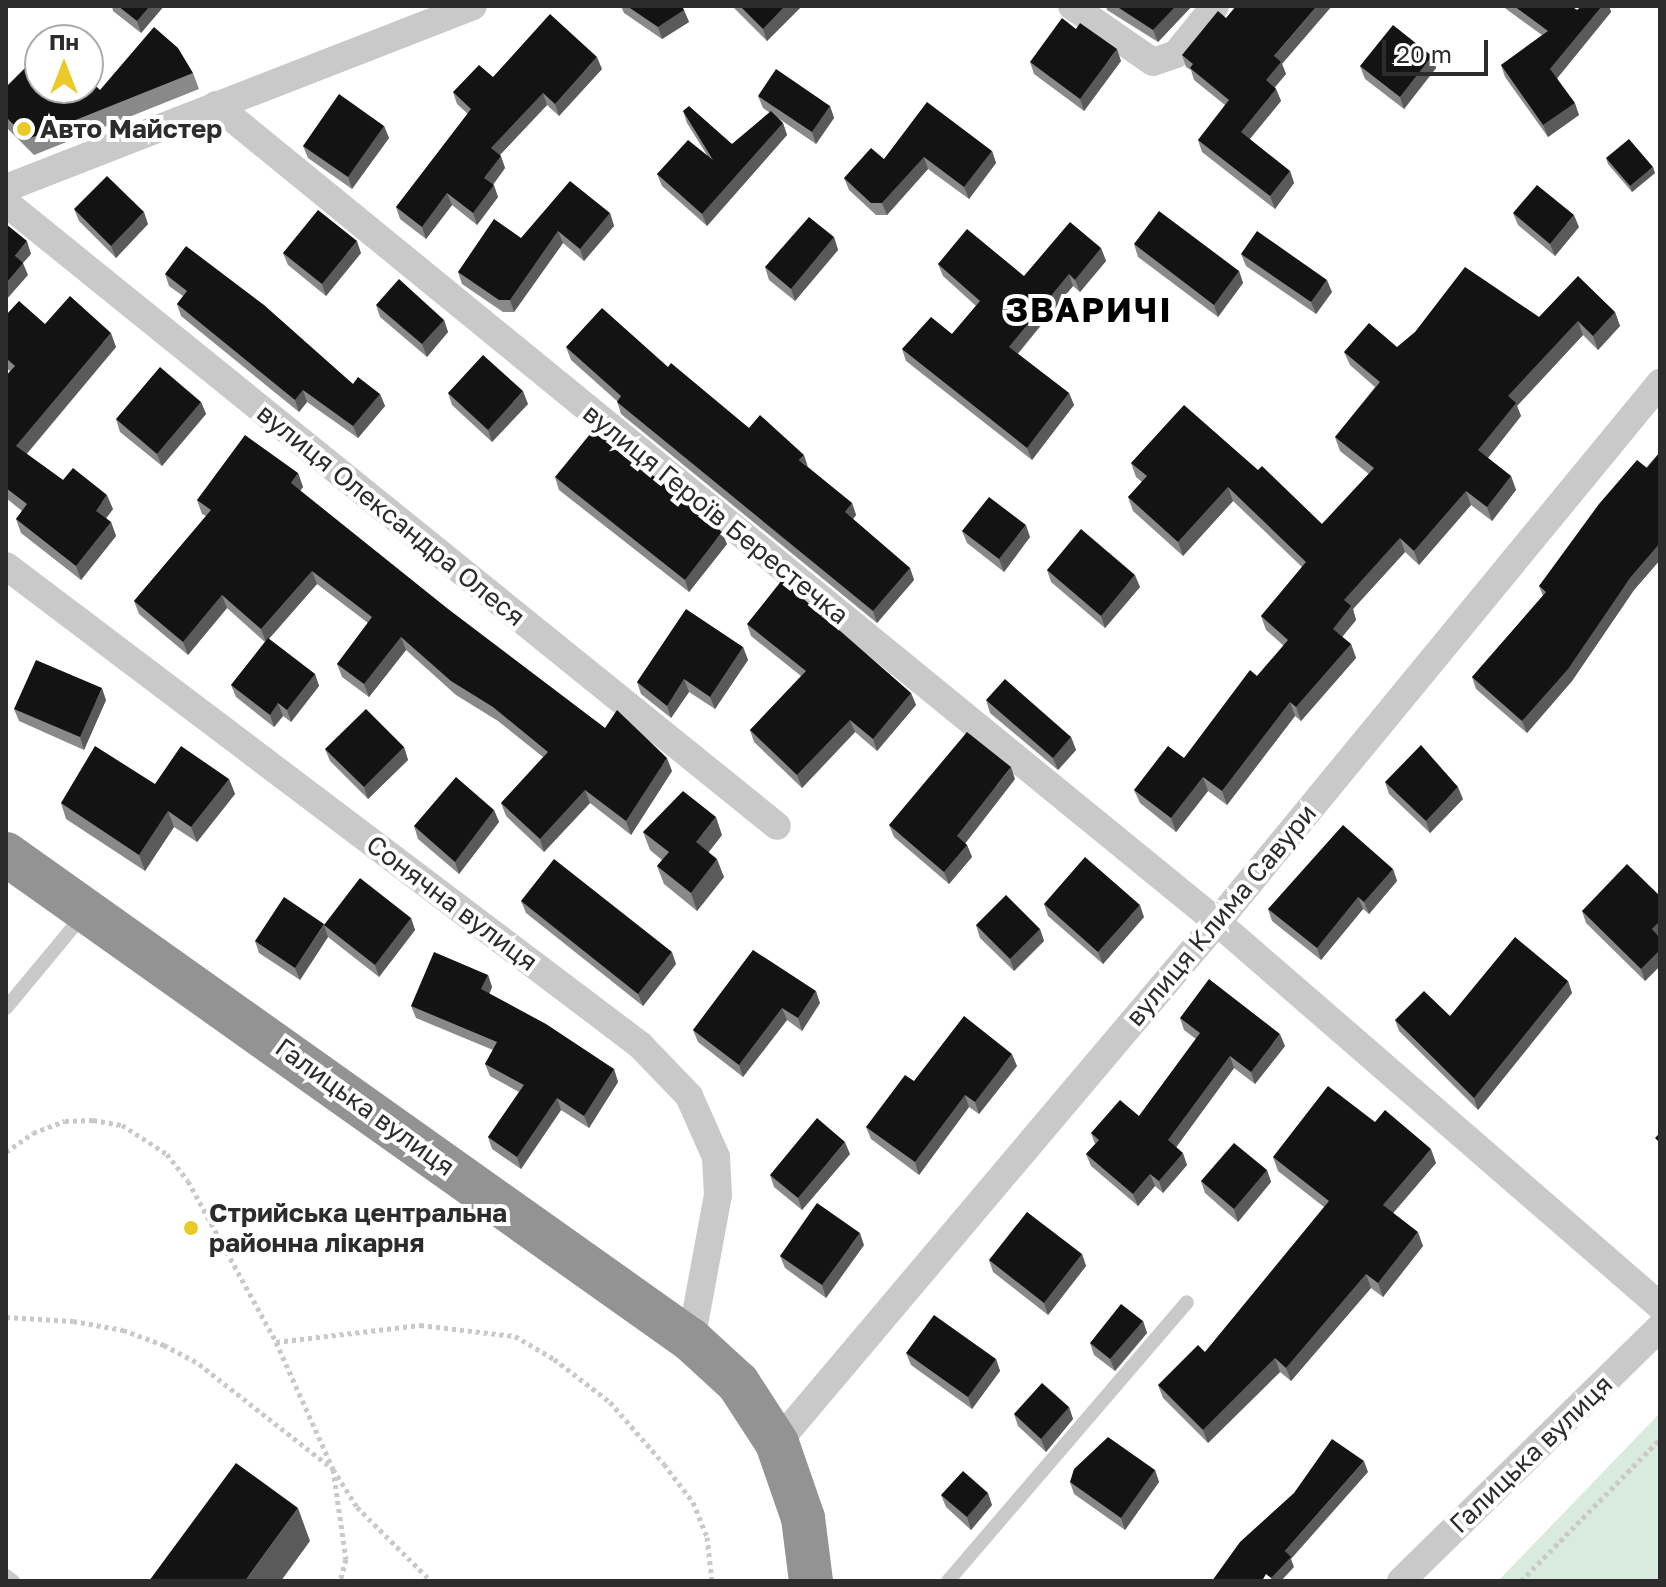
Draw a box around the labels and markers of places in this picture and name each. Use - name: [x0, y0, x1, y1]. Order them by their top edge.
- place label: Авто Майстер: [40, 113, 222, 145]
- marker: Авто Майстер: [15, 120, 33, 138]
- place label: Стрийська центральна районна лікарня: [209, 1197, 507, 1258]
- marker: Стрийська центральна районна лікарня: [180, 1217, 202, 1239]

